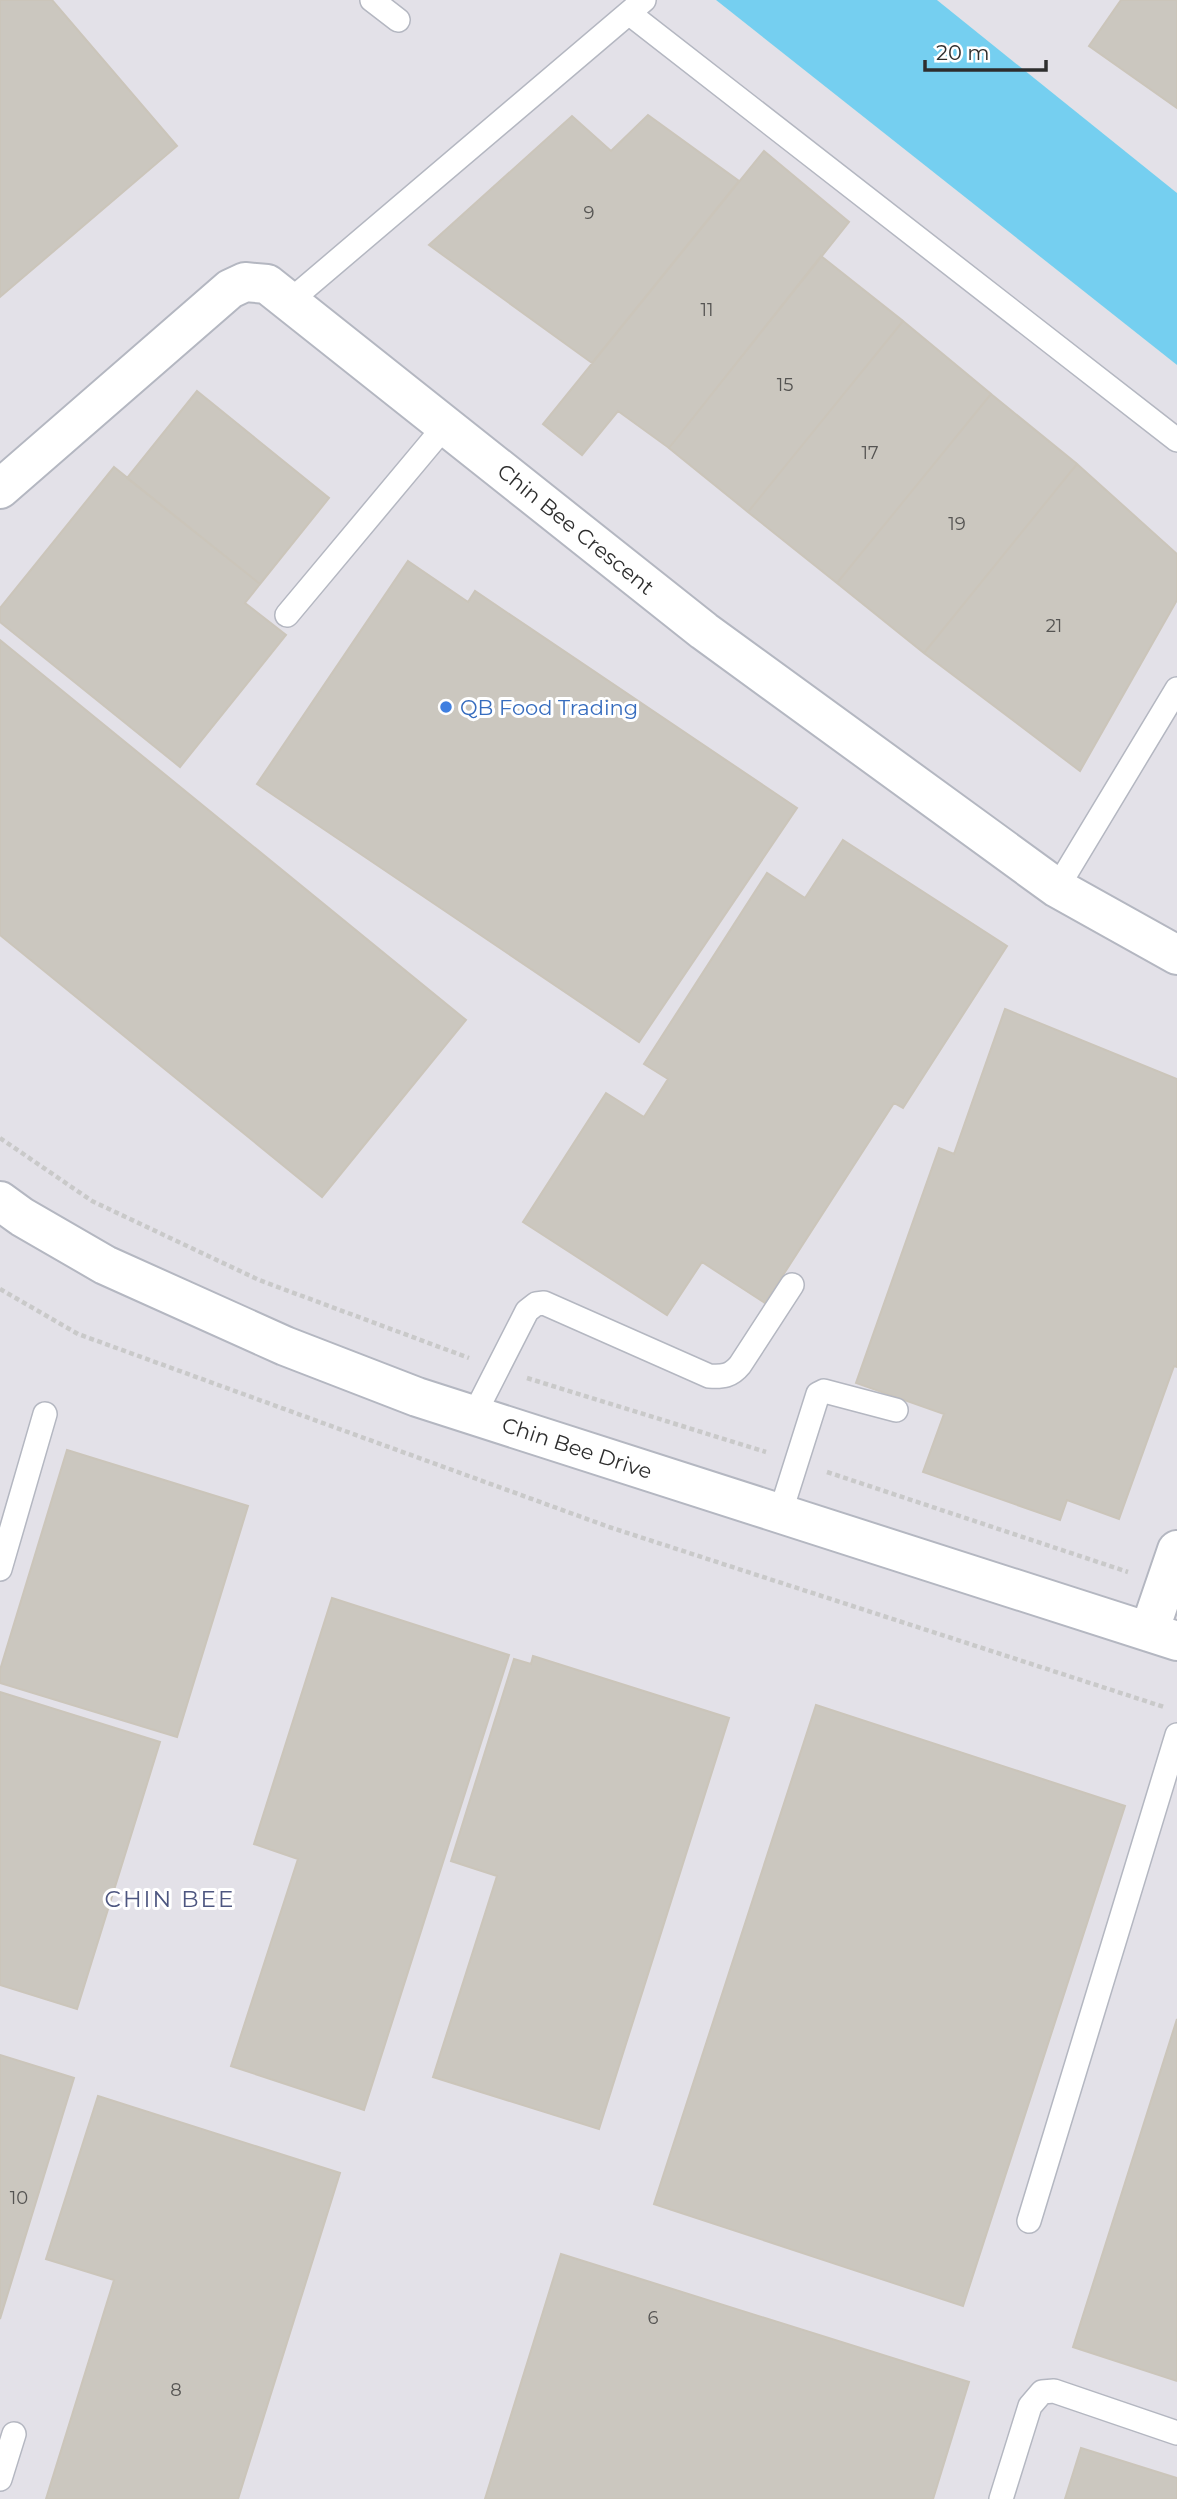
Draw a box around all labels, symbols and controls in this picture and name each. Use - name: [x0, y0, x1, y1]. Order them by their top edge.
- scale bar: [925, 28, 1046, 72]
- text: 20 m: [936, 40, 990, 65]
- house number: 9: [584, 202, 595, 224]
- house number: 11: [701, 299, 714, 321]
- house number: 15: [777, 374, 793, 396]
- house number: 17: [861, 442, 879, 464]
- street label: Chin Bee Crescent: [493, 458, 659, 600]
- house number: 19: [948, 513, 966, 535]
- house number: 21: [1046, 615, 1062, 637]
- place label: QB Food Trading: [460, 695, 638, 720]
- marker: QB Food Trading: [438, 699, 454, 715]
- street label: Chin Bee Drive: [499, 1412, 655, 1484]
- district label: CHIN BEE: [105, 1885, 235, 1913]
- house number: 10: [10, 2187, 28, 2209]
- house number: 6: [648, 2307, 659, 2329]
- house number: 8: [170, 2379, 182, 2401]

